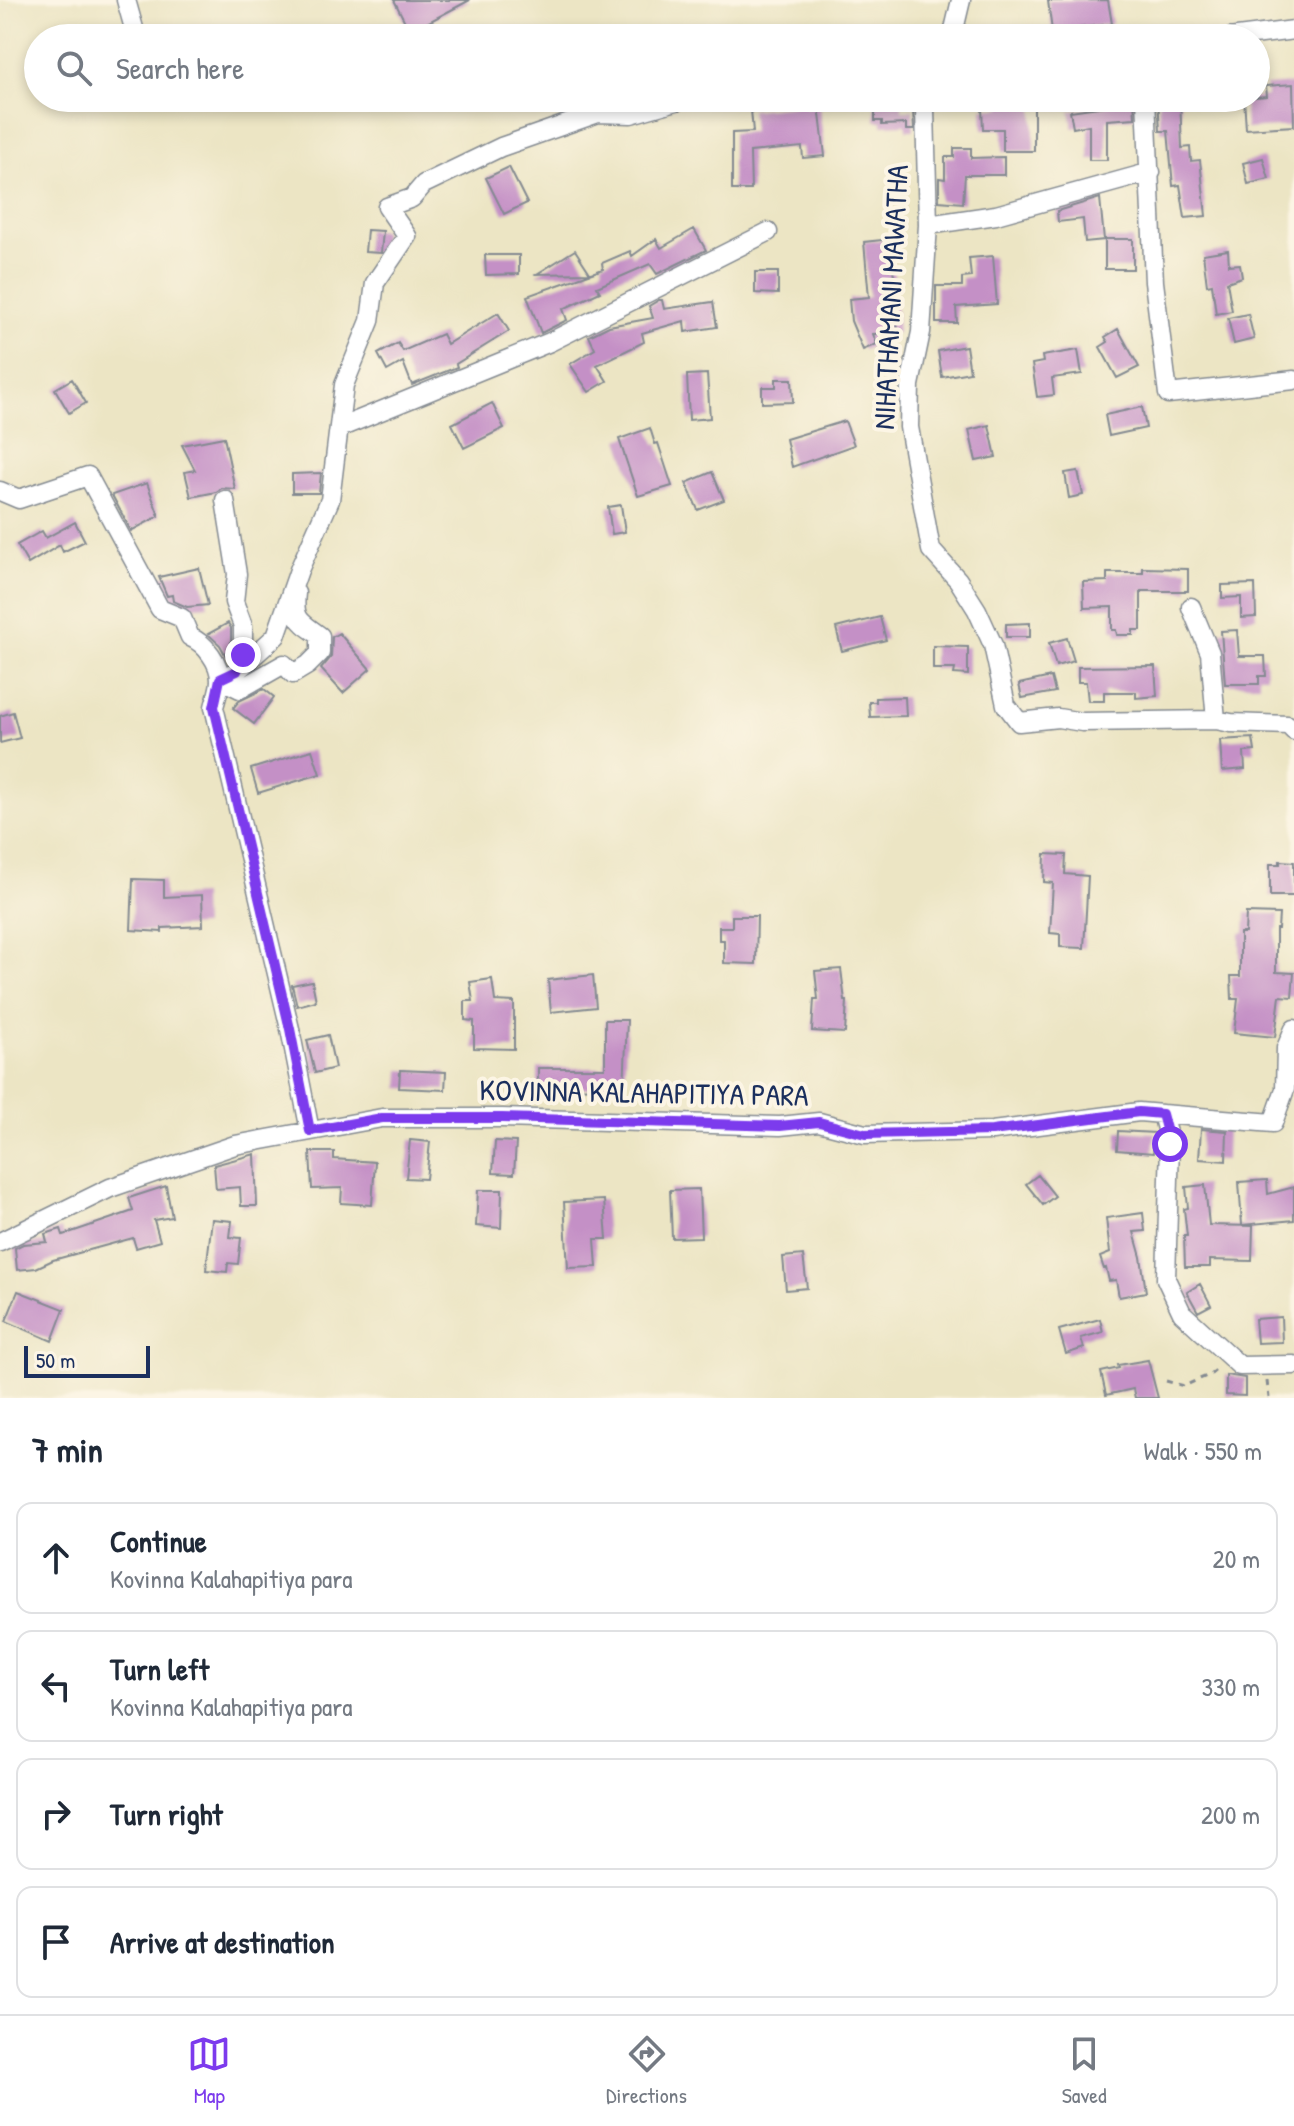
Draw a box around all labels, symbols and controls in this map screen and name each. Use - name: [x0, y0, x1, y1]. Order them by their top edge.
- search box: [24, 24, 1270, 112]
- icon: search: [52, 46, 96, 90]
- text: Search here: [116, 48, 244, 88]
- street label: NIHATHAMANI MAWATHA: [863, 163, 917, 430]
- route end: [225, 637, 261, 673]
- street label: KOVINNA KALAHAPITIYA PARA: [479, 1069, 809, 1115]
- route start: [1152, 1126, 1188, 1162]
- scale bar: [24, 1342, 150, 1378]
- text: 50 m: [36, 1345, 75, 1375]
- text: 7 min: [32, 1427, 103, 1473]
- text: Walk · 550 m: [1144, 1433, 1262, 1468]
- text: Continue: [110, 1521, 207, 1561]
- icon: ahead: [34, 1536, 78, 1580]
- text: 20 m: [1213, 1541, 1260, 1576]
- text: Kovinna Kalahapitiya para: [110, 1561, 352, 1596]
- text: Turn left: [110, 1649, 209, 1689]
- icon: left: [34, 1664, 78, 1708]
- text: 330 m: [1201, 1669, 1260, 1704]
- text: Kovinna Kalahapitiya para: [110, 1689, 352, 1724]
- icon: right: [34, 1792, 78, 1836]
- text: Turn right: [110, 1794, 223, 1834]
- text: 200 m: [1201, 1797, 1260, 1832]
- icon: arrive: [34, 1920, 78, 1964]
- text: Arrive at destination: [110, 1922, 335, 1962]
- tab: Map: [187, 2032, 231, 2110]
- tab: Directions: [606, 2032, 687, 2110]
- tab: Saved: [1062, 2032, 1107, 2110]

